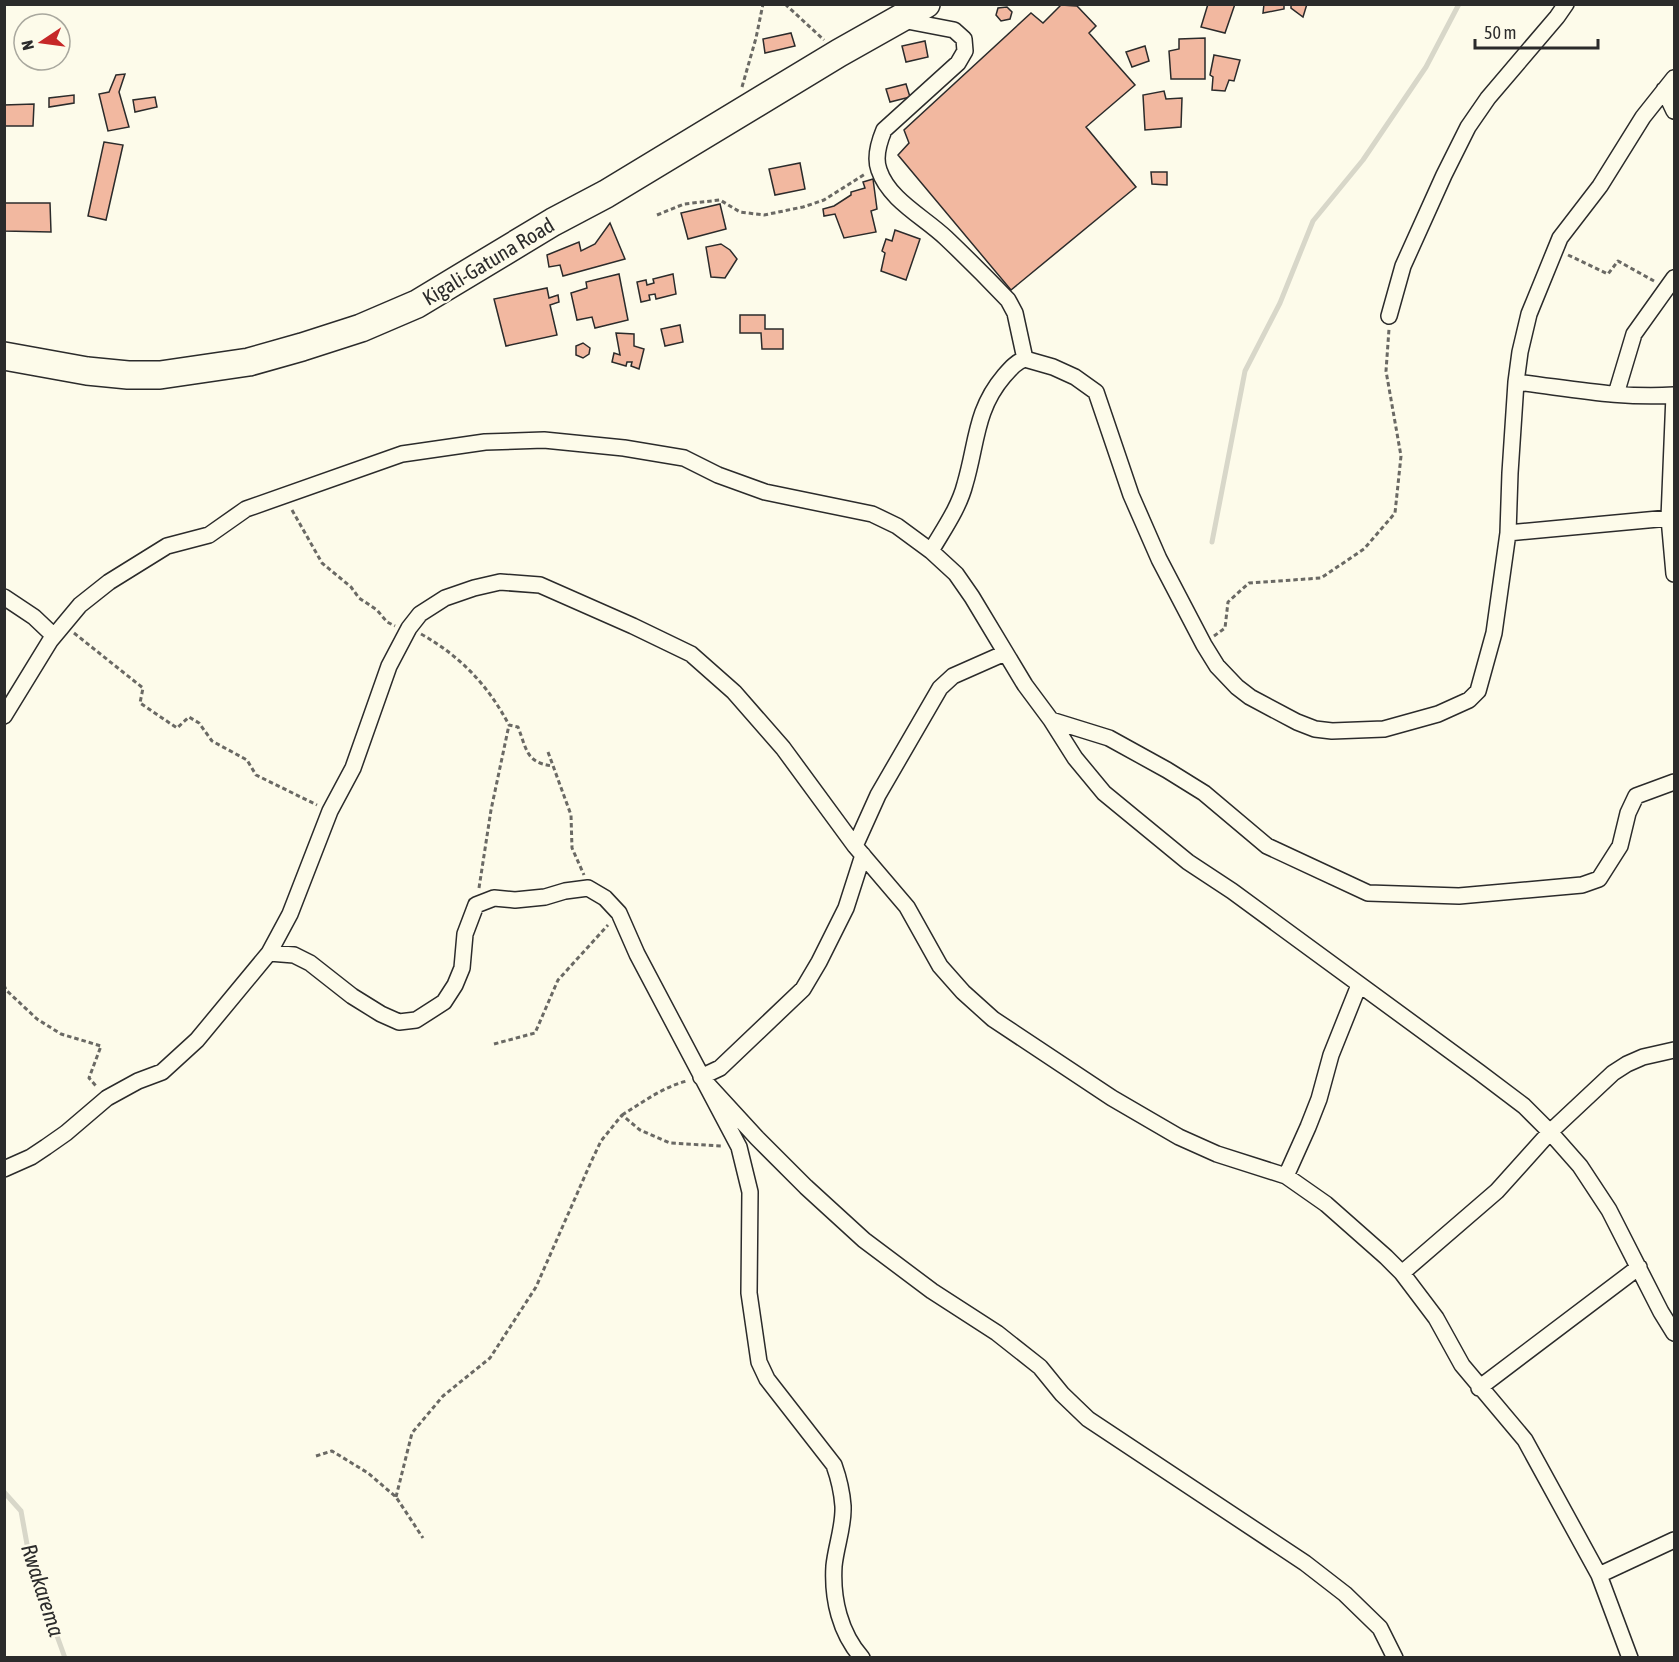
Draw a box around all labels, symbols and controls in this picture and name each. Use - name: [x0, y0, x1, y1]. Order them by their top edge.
- north arrow: [12, 12, 72, 72]
- scale bar: [1475, 12, 1598, 50]
- text: 50 m: [1484, 22, 1516, 43]
- text: N: [18, 39, 37, 52]
- street label: Kigali-Gatuna Road: [418, 212, 558, 310]
- water label: Rwakarema: [16, 1541, 70, 1639]

